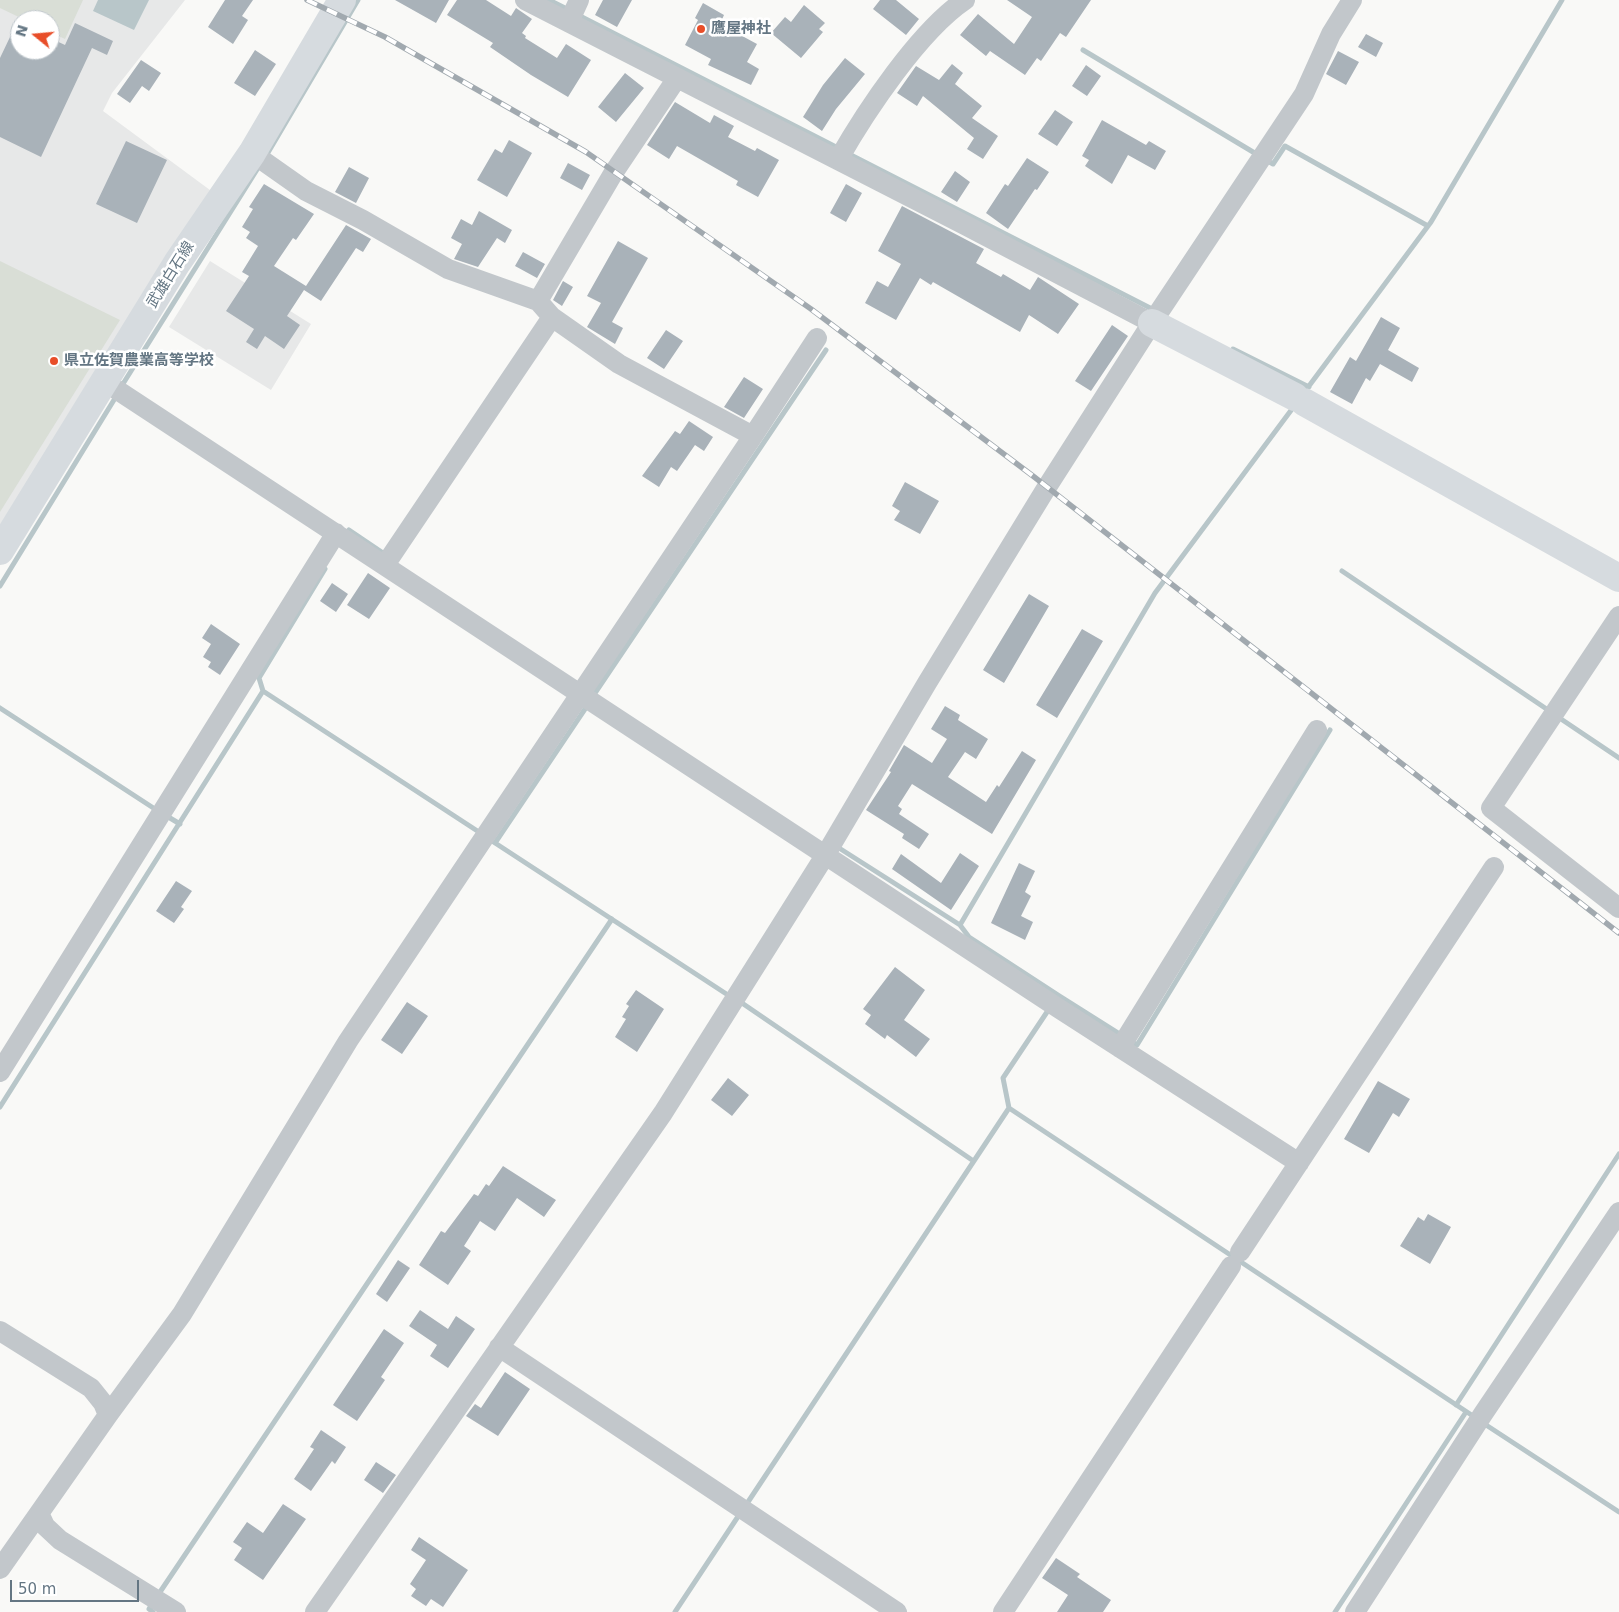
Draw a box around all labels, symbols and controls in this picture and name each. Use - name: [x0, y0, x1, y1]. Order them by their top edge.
- north arrow: [10, 10, 60, 60]
- place label: 鷹屋神社: [711, 20, 771, 38]
- text: N: [12, 23, 31, 39]
- marker: 鷹屋神社: [695, 23, 707, 35]
- street label: 武雄白石線: [143, 238, 199, 312]
- place label: 県立佐賀農業高等学校: [64, 352, 214, 370]
- marker: 県立佐賀農業高等学校: [48, 355, 60, 367]
- scale bar: [12, 1570, 141, 1602]
- text: 50 m: [18, 1580, 56, 1598]

